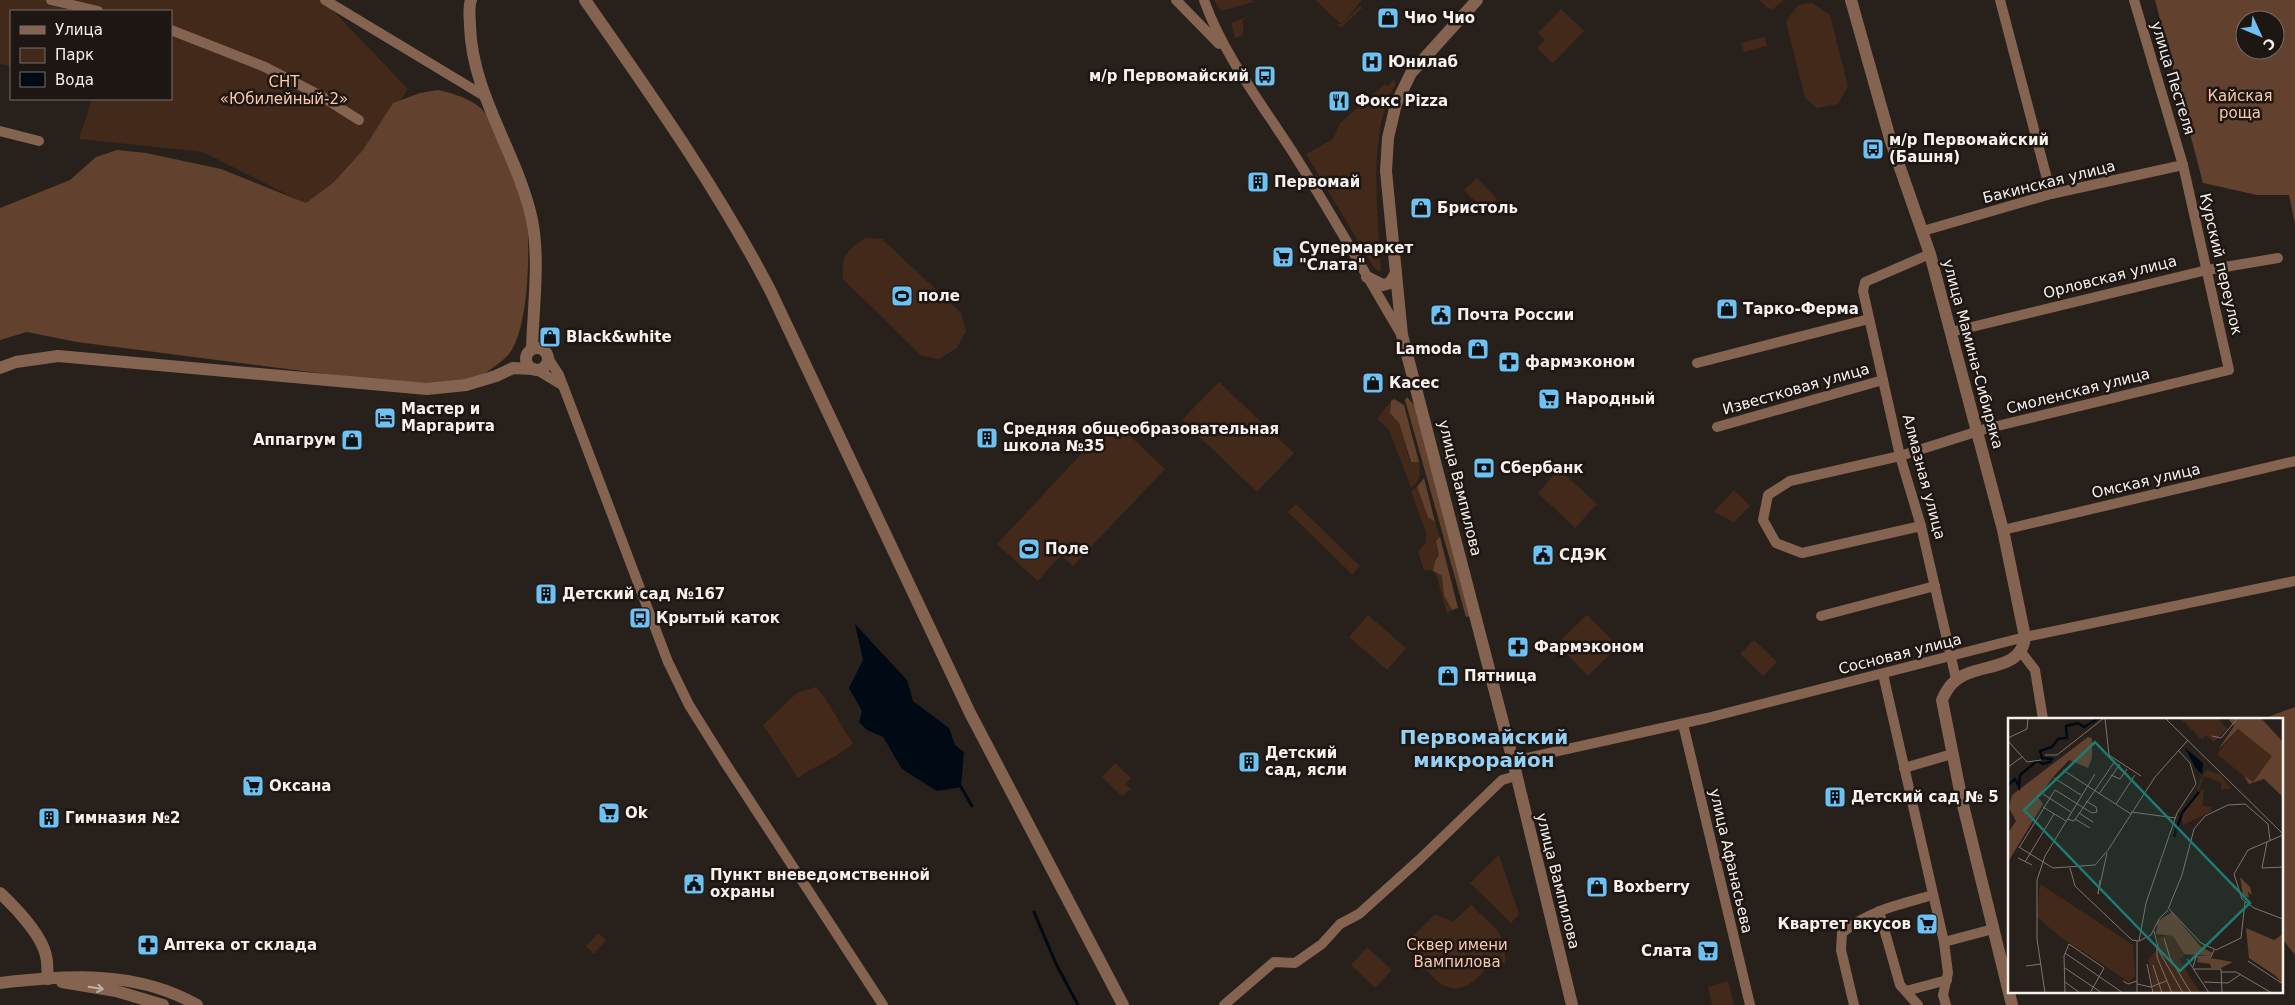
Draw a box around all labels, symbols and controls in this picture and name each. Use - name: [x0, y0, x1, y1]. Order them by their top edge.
- shop icon: Чио Чио: [1376, 6, 1400, 30]
- place label: Чио Чио: [1404, 9, 1475, 27]
- legend: [10, 10, 172, 100]
- north arrow: [2235, 10, 2285, 60]
- street label: улица Пестеля: [2147, 19, 2199, 137]
- text: Улица: [55, 21, 103, 39]
- text: С: [2260, 35, 2279, 53]
- text: Парк: [55, 46, 94, 64]
- hospital icon: Юнилаб: [1360, 50, 1384, 74]
- place label: Юнилаб: [1388, 53, 1458, 71]
- bus stop icon: м/р Первомайский: [1253, 64, 1277, 88]
- place label: м/р Первомайский: [1089, 67, 1249, 85]
- text: Вода: [55, 71, 94, 89]
- park label: СНТ «Юбилейный-2»: [220, 73, 348, 108]
- park label: Кайская роща: [2207, 87, 2273, 122]
- restaurant icon: Фокс Pizza: [1327, 89, 1351, 113]
- place label: Фокс Pizza: [1355, 92, 1448, 110]
- place label: м/р Первомайский (Башня): [1889, 131, 2049, 166]
- bus stop icon: м/р Первомайский (Башня): [1861, 137, 1885, 161]
- street label: Бакинская улица: [1981, 157, 2117, 207]
- building icon: Первомай: [1246, 170, 1270, 194]
- place label: Первомай: [1274, 173, 1360, 191]
- street label: Курский переулок: [2196, 191, 2246, 337]
- shop icon: Бристоль: [1409, 196, 1433, 220]
- place label: Бристоль: [1437, 199, 1518, 217]
- place label: Супермаркет "Слата": [1299, 239, 1414, 274]
- supermarket icon: Супермаркет "Слата": [1271, 245, 1295, 269]
- street label: Орловская улица: [2041, 252, 2179, 302]
- street label: улица Мамина-Сибиряка: [1939, 257, 2007, 451]
- sports icon: поле: [890, 284, 914, 308]
- place label: поле: [918, 287, 960, 305]
- shop icon: Тарко-Ферма: [1715, 297, 1739, 321]
- place label: Тарко-Ферма: [1743, 300, 1859, 318]
- public building icon: Почта России: [1429, 303, 1453, 327]
- place label: Почта России: [1457, 306, 1574, 324]
- shop icon: Black&white: [538, 325, 562, 349]
- place label: Black&white: [566, 328, 672, 346]
- shop icon: Lamoda: [1466, 337, 1490, 361]
- place label: Lamoda: [1396, 340, 1462, 358]
- pharmacy icon: фармэконом: [1497, 350, 1521, 374]
- place label: фармэконом: [1525, 353, 1635, 371]
- street label: Известковая улица: [1720, 359, 1872, 419]
- street label: Смоленская улица: [2004, 364, 2152, 418]
- shop icon: Касес: [1361, 371, 1385, 395]
- place label: Касес: [1389, 374, 1439, 392]
- supermarket icon: Народный: [1537, 387, 1561, 411]
- place label: Народный: [1565, 390, 1655, 408]
- place label: Мастер и Маргарита: [401, 400, 495, 435]
- hotel icon: Мастер и Маргарита: [373, 406, 397, 430]
- street label: Алмазная улица: [1899, 412, 1949, 542]
- street label: улица Вампилова: [1434, 418, 1486, 558]
- place label: Средняя общеобразовательная школа №35: [1003, 420, 1279, 455]
- building icon: Средняя общеобразовательная школа №35: [975, 426, 999, 450]
- shop icon: Аппагрум: [340, 428, 364, 452]
- place label: Аппагрум: [253, 431, 336, 449]
- bank icon: Сбербанк: [1472, 456, 1496, 480]
- place label: Сбербанк: [1500, 459, 1584, 477]
- street label: Омская улица: [2090, 460, 2202, 502]
- sports icon: Поле: [1017, 537, 1041, 561]
- place label: Поле: [1045, 540, 1089, 558]
- public building icon: СДЭК: [1531, 543, 1555, 567]
- place label: СДЭК: [1559, 546, 1607, 564]
- building icon: Детский сад №167: [534, 582, 558, 606]
- place label: Детский сад №167: [562, 585, 725, 603]
- bus stop icon: Крытый каток: [628, 606, 652, 630]
- place label: Крытый каток: [656, 609, 780, 627]
- street label: Сосновая улица: [1837, 630, 1963, 678]
- pharmacy icon: Фармэконом: [1506, 635, 1530, 659]
- place label: Фармэконом: [1534, 638, 1644, 656]
- shop icon: Пятница: [1436, 664, 1460, 688]
- place label: Пятница: [1464, 667, 1537, 685]
- inset map: [2008, 718, 2282, 992]
- district label: Первомайский микрорайон: [1400, 725, 1568, 772]
- place label: Детский сад, ясли: [1265, 744, 1347, 779]
- building icon: Детский сад, ясли: [1237, 750, 1261, 774]
- supermarket icon: Оксана: [241, 774, 265, 798]
- place label: Оксана: [269, 777, 331, 795]
- building icon: Детский сад № 5: [1823, 785, 1847, 809]
- street label: улица Афанасьева: [1706, 787, 1756, 935]
- place label: Детский сад № 5: [1851, 788, 1999, 806]
- supermarket icon: Ok: [597, 801, 621, 825]
- place label: Ok: [625, 804, 649, 822]
- building icon: Гимназия №2: [37, 806, 61, 830]
- place label: Гимназия №2: [65, 809, 180, 827]
- street label: улица Вампилова: [1532, 811, 1584, 951]
- place label: Пункт вневедомственной охраны: [710, 866, 930, 901]
- public building icon: Пункт вневедомственной охраны: [682, 872, 706, 896]
- shop icon: Boxberry: [1585, 875, 1609, 899]
- place label: Boxberry: [1613, 878, 1690, 896]
- supermarket icon: Квартет вкусов: [1915, 912, 1939, 936]
- place label: Квартет вкусов: [1777, 915, 1911, 933]
- pharmacy icon: Аптека от склада: [136, 933, 160, 957]
- place label: Аптека от склада: [164, 936, 317, 954]
- park label: Сквер имени Вампилова: [1406, 936, 1508, 971]
- supermarket icon: Слата: [1696, 939, 1720, 963]
- place label: Слата: [1641, 942, 1692, 960]
- one-way arrow: [87, 983, 103, 993]

